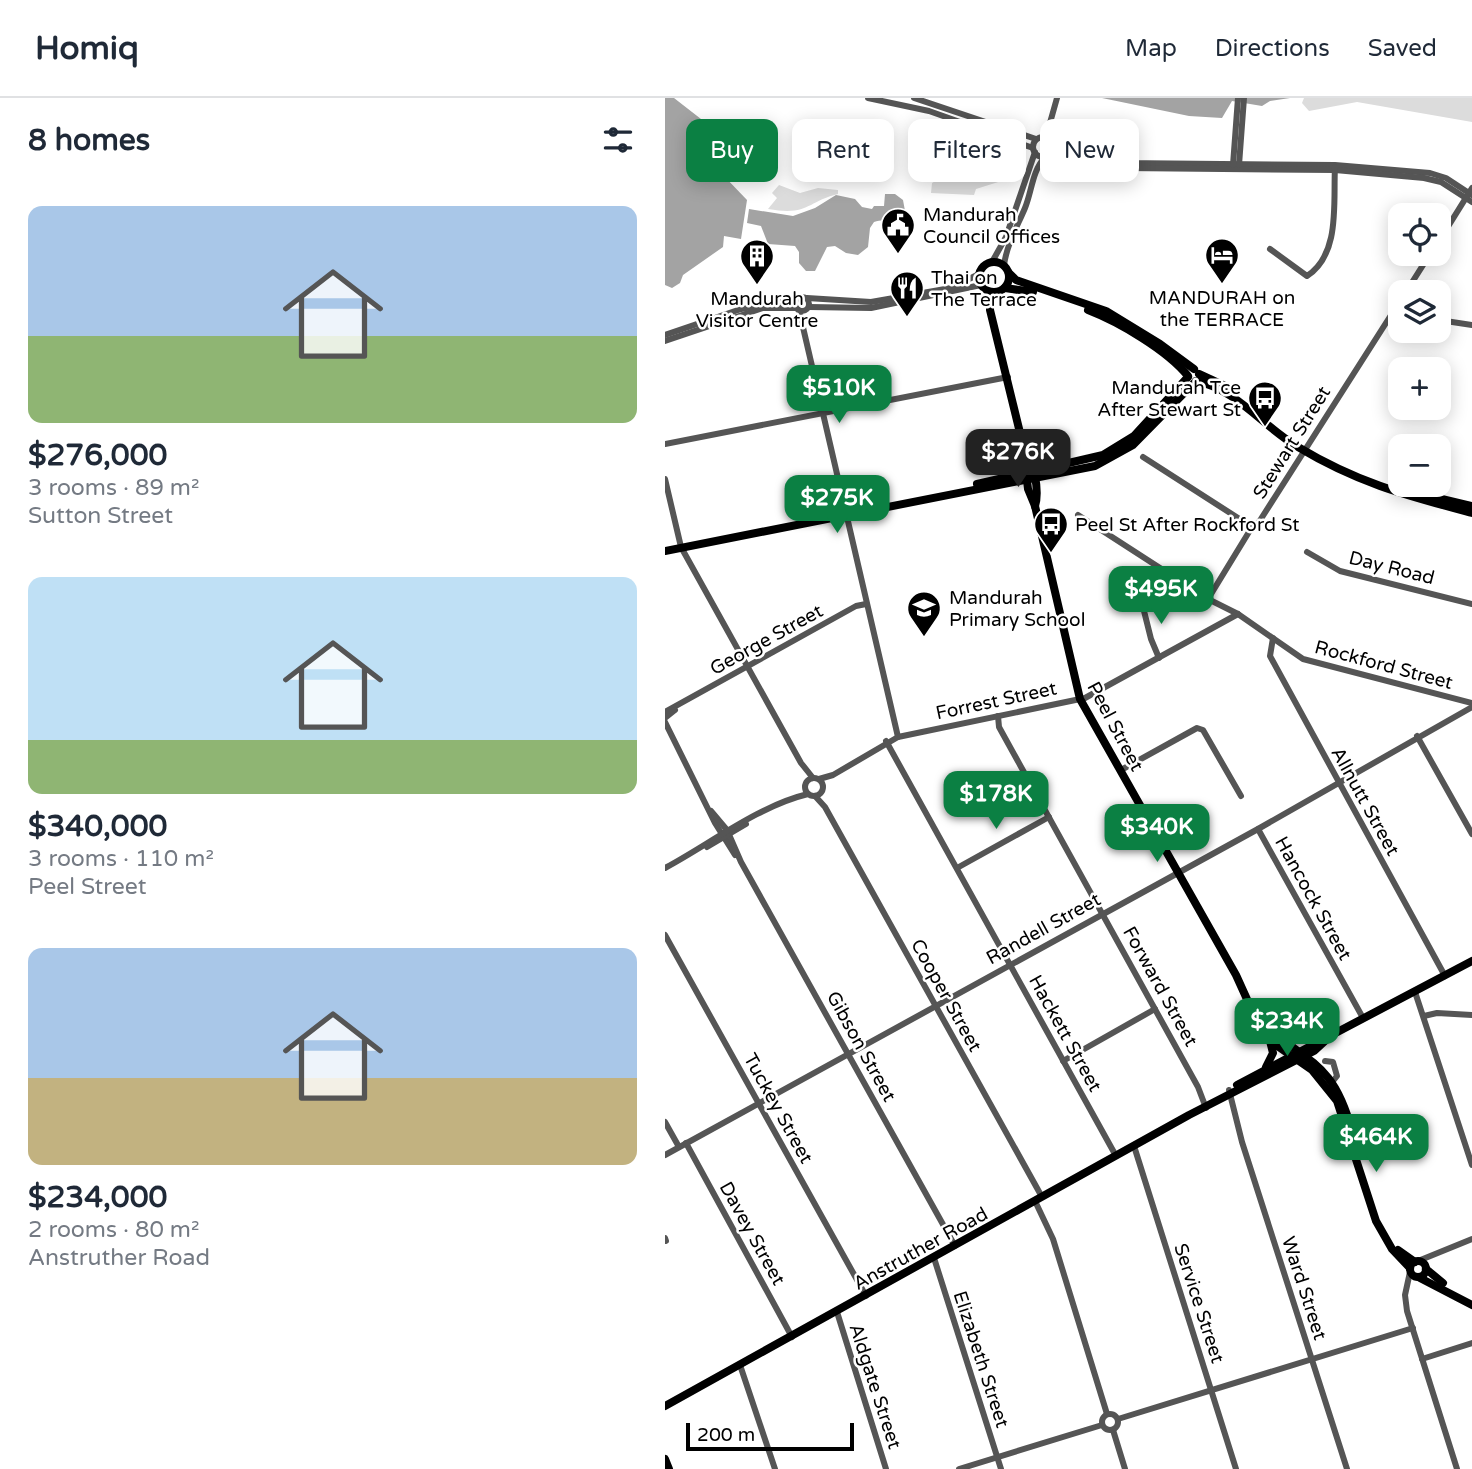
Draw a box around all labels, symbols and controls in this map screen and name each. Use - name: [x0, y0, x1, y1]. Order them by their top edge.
- text: Homiq: [35, 29, 139, 68]
- text: Map: [1125, 34, 1177, 63]
- text: Directions: [1215, 34, 1330, 63]
- text: Saved: [1368, 34, 1437, 63]
- chip: Buy: [686, 119, 778, 182]
- chip: Rent: [792, 119, 894, 182]
- chip: Filters: [908, 119, 1026, 182]
- chip: New: [1040, 119, 1139, 182]
- icon: filters: [599, 121, 637, 159]
- text: 8 homes: [28, 122, 150, 159]
- map controls: [1388, 203, 1451, 497]
- button: locate: [1388, 203, 1451, 266]
- place label: Mandurah Council Offices: [923, 204, 1060, 248]
- public building icon: Mandurah Council Offices: [879, 206, 917, 255]
- hotel icon: MANDURAH on the TERRACE: [1203, 236, 1241, 285]
- building icon: Mandurah Visitor Centre: [738, 237, 776, 286]
- icon: home: [270, 251, 396, 377]
- place label: Thai on The Terrace: [931, 267, 1037, 311]
- restaurant icon: Thai on The Terrace: [888, 269, 926, 318]
- button: layers: [1388, 280, 1451, 343]
- place label: MANDURAH on the TERRACE: [1149, 287, 1295, 331]
- place label: Mandurah Visitor Centre: [696, 288, 818, 332]
- button: +: [1388, 357, 1451, 420]
- pin: $510K: [790, 366, 888, 425]
- text: $510K: [803, 374, 875, 402]
- place label: Mandurah Tce After Stewart St: [1097, 377, 1241, 421]
- bus stop icon: Mandurah Tce After Stewart St: [1246, 379, 1284, 428]
- street label: Stewart Street: [1248, 382, 1335, 503]
- pin: $276K: [969, 430, 1067, 489]
- button: −: [1388, 434, 1451, 497]
- text: $276,000: [28, 437, 167, 474]
- text: $276K: [982, 438, 1054, 466]
- text: 3 rooms · 89 m²: [28, 474, 199, 502]
- pin: $275K: [788, 476, 886, 535]
- text: $275K: [801, 484, 873, 512]
- text: Sutton Street: [28, 502, 173, 530]
- bus stop icon: Peel St After Rockford St: [1032, 505, 1070, 554]
- place label: Peel St After Rockford St: [1075, 514, 1299, 536]
- street label: Day Road: [1347, 547, 1437, 589]
- pin: $495K: [1112, 566, 1210, 626]
- text: $495K: [1125, 575, 1197, 603]
- place label: Mandurah Primary School: [949, 587, 1085, 631]
- school or university icon: Mandurah Primary School: [905, 589, 943, 638]
- street label: George Street: [706, 600, 827, 680]
- icon: home: [270, 622, 396, 748]
- street label: Rockford Street: [1312, 636, 1455, 694]
- street label: Forrest Street: [934, 677, 1059, 725]
- street label: Peel Street: [1082, 678, 1148, 775]
- street label: Allnutt Street: [1326, 744, 1404, 859]
- pin: $178K: [947, 772, 1045, 831]
- text: $178K: [960, 780, 1032, 808]
- pin: $340K: [1108, 804, 1206, 864]
- text: $340,000: [28, 808, 167, 845]
- text: $340K: [1121, 813, 1193, 841]
- street label: Hancock Street: [1270, 833, 1356, 964]
- text: 3 rooms · 110 m²: [28, 845, 214, 873]
- text: Peel Street: [28, 873, 147, 901]
- street label: Randell Street: [983, 888, 1104, 969]
- street label: Forward Street: [1118, 923, 1202, 1050]
- street label: Cooper Street: [906, 935, 986, 1056]
- street label: Hackett Street: [1024, 971, 1106, 1096]
- street label: Gibson Street: [822, 988, 900, 1105]
- icon: home: [270, 993, 396, 1119]
- pin: $234K: [1238, 998, 1336, 1058]
- text: $234K: [1251, 1007, 1323, 1035]
- street label: Tuckey Street: [739, 1050, 817, 1167]
- pin: $464K: [1327, 1114, 1425, 1174]
- text: $464K: [1340, 1123, 1412, 1151]
- street label: Davey Street: [715, 1178, 790, 1289]
- text: $234,000: [28, 1179, 167, 1216]
- street label: Anstruther Road: [849, 1203, 992, 1295]
- text: 2 rooms · 80 m²: [28, 1216, 199, 1244]
- street label: Ward Street: [1277, 1234, 1331, 1343]
- street label: Service Street: [1169, 1241, 1229, 1366]
- text: Anstruther Road: [28, 1244, 210, 1272]
- street label: Elizabeth Street: [949, 1288, 1014, 1430]
- street label: Aldgate Street: [844, 1321, 906, 1452]
- scale bar: [686, 1420, 854, 1452]
- text: 200 m: [697, 1424, 755, 1446]

